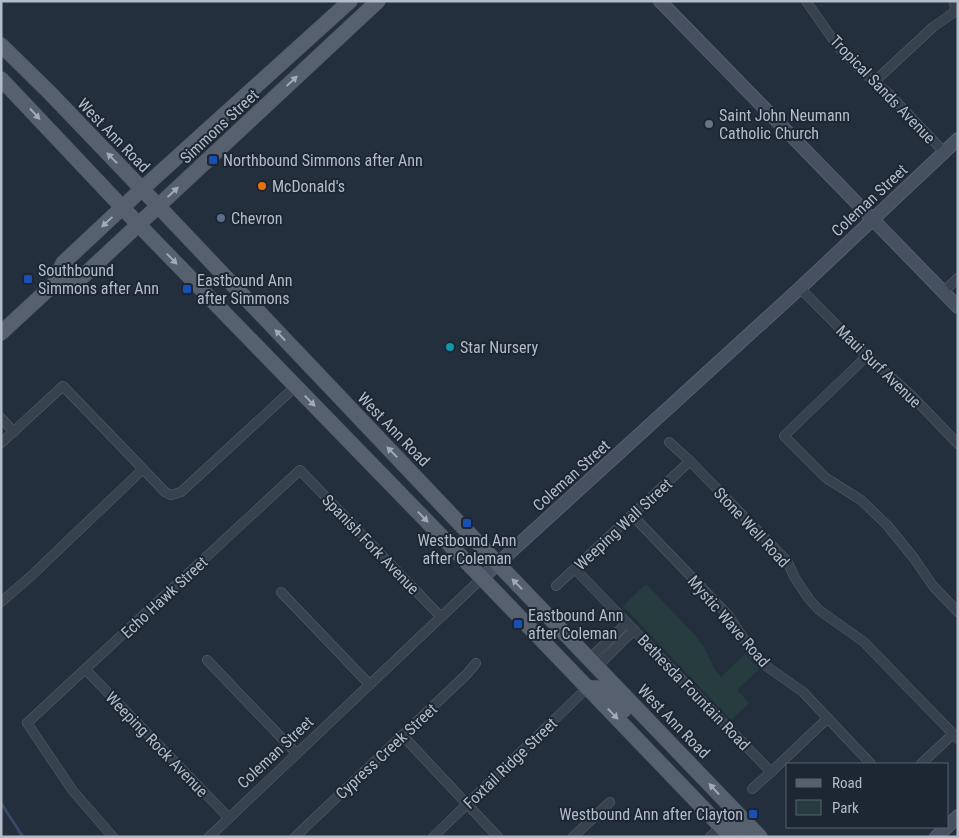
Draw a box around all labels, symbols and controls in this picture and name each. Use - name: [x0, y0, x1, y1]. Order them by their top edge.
- street label: Tropical Sands Avenue: [826, 31, 939, 147]
- one-way arrow: [286, 75, 298, 87]
- street label: Simmons Street: [176, 85, 263, 168]
- street label: West Ann Road: [74, 94, 154, 176]
- place label: Saint John Neumann Catholic Church: [719, 106, 850, 143]
- one-way arrow: [29, 108, 41, 120]
- marker: Saint John Neumann Catholic Church: [703, 118, 715, 130]
- place label: Northbound Simmons after Ann: [223, 151, 423, 170]
- one-way arrow: [106, 152, 118, 164]
- marker: Northbound Simmons after Ann: [207, 154, 219, 166]
- street label: Coleman Street: [827, 160, 911, 240]
- place label: McDonald's: [272, 177, 345, 196]
- marker: McDonald's: [256, 180, 268, 192]
- one-way arrow: [167, 186, 180, 197]
- place label: Chevron: [231, 209, 283, 228]
- marker: Chevron: [215, 212, 227, 224]
- one-way arrow: [101, 216, 113, 228]
- one-way arrow: [166, 253, 178, 265]
- place label: Southbound Simmons after Ann: [38, 261, 159, 298]
- place label: Eastbound Ann after Simmons: [197, 271, 292, 308]
- marker: Southbound Simmons after Ann: [22, 273, 34, 285]
- marker: Eastbound Ann after Simmons: [181, 283, 193, 295]
- street label: Maui Surf Avenue: [832, 321, 925, 412]
- one-way arrow: [274, 329, 286, 341]
- place label: Star Nursery: [460, 338, 539, 357]
- marker: Star Nursery: [444, 341, 456, 353]
- street label: West Ann Road: [354, 388, 434, 470]
- one-way arrow: [304, 395, 316, 407]
- street label: Coleman Street: [529, 436, 614, 515]
- one-way arrow: [386, 446, 398, 458]
- street label: Weeping Wall Street: [571, 474, 676, 574]
- street label: Stone Well Road: [710, 483, 794, 571]
- street label: Spanish Fork Avenue: [318, 491, 423, 598]
- one-way arrow: [417, 511, 429, 523]
- marker: Westbound Ann after Coleman: [461, 517, 473, 529]
- place label: Westbound Ann after Coleman: [417, 531, 517, 568]
- street label: Echo Hawk Street: [117, 552, 212, 642]
- street label: Mystic Wave Road: [684, 572, 774, 671]
- one-way arrow: [511, 578, 523, 590]
- place label: Eastbound Ann after Coleman: [528, 606, 623, 643]
- marker: Eastbound Ann after Coleman: [512, 618, 524, 630]
- street label: Bethesda Fountain Road: [634, 631, 754, 754]
- street label: West Ann Road: [634, 680, 714, 762]
- street label: Weeping Rock Avenue: [102, 688, 212, 801]
- street label: Cypress Creek Street: [332, 699, 441, 803]
- one-way arrow: [607, 708, 619, 720]
- street label: Coleman Street: [233, 712, 317, 792]
- street label: Foxtail Ridge Street: [460, 714, 561, 813]
- legend: [786, 763, 949, 828]
- text: Road: [832, 774, 862, 792]
- one-way arrow: [708, 783, 720, 795]
- text: Park: [832, 799, 859, 817]
- place label: Westbound Ann after Clayton: [559, 805, 743, 824]
- marker: Westbound Ann after Clayton: [747, 808, 759, 820]

